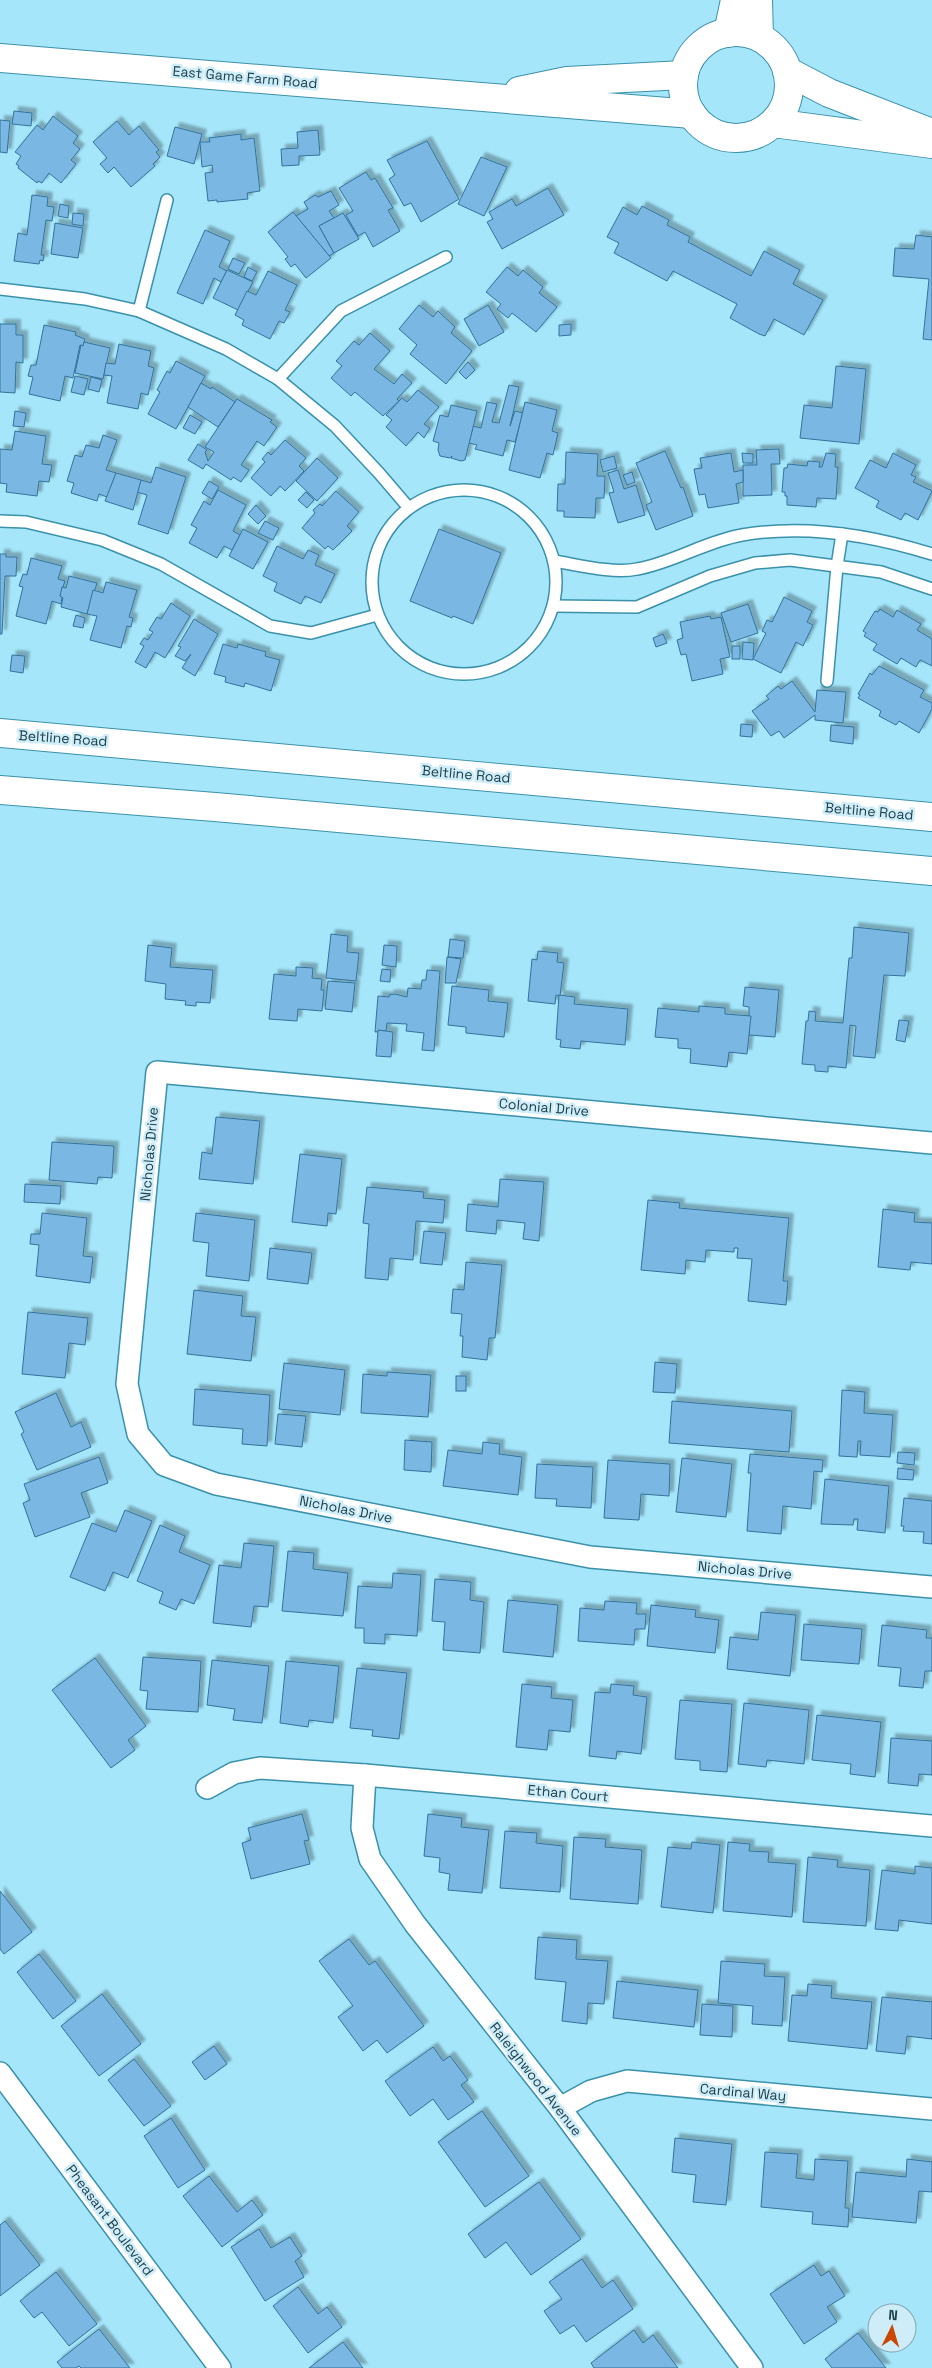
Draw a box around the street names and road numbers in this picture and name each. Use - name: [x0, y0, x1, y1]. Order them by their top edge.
- street label: East Game Farm Road: [172, 62, 318, 92]
- street label: Beltline Road: [18, 726, 108, 750]
- street label: Beltline Road: [421, 761, 511, 787]
- street label: Beltline Road: [824, 798, 914, 824]
- street label: Colonial Drive: [498, 1094, 590, 1120]
- street label: Nicholas Drive: [136, 1106, 162, 1202]
- street label: Nicholas Drive: [298, 1491, 394, 1527]
- street label: Nicholas Drive: [697, 1557, 793, 1583]
- street label: Ethan Court: [527, 1781, 609, 1805]
- street label: Raleighwood Avenue: [486, 2018, 586, 2140]
- street label: Cardinal Way: [699, 2079, 787, 2105]
- street label: Pheasant Boulevard: [62, 2161, 158, 2279]

